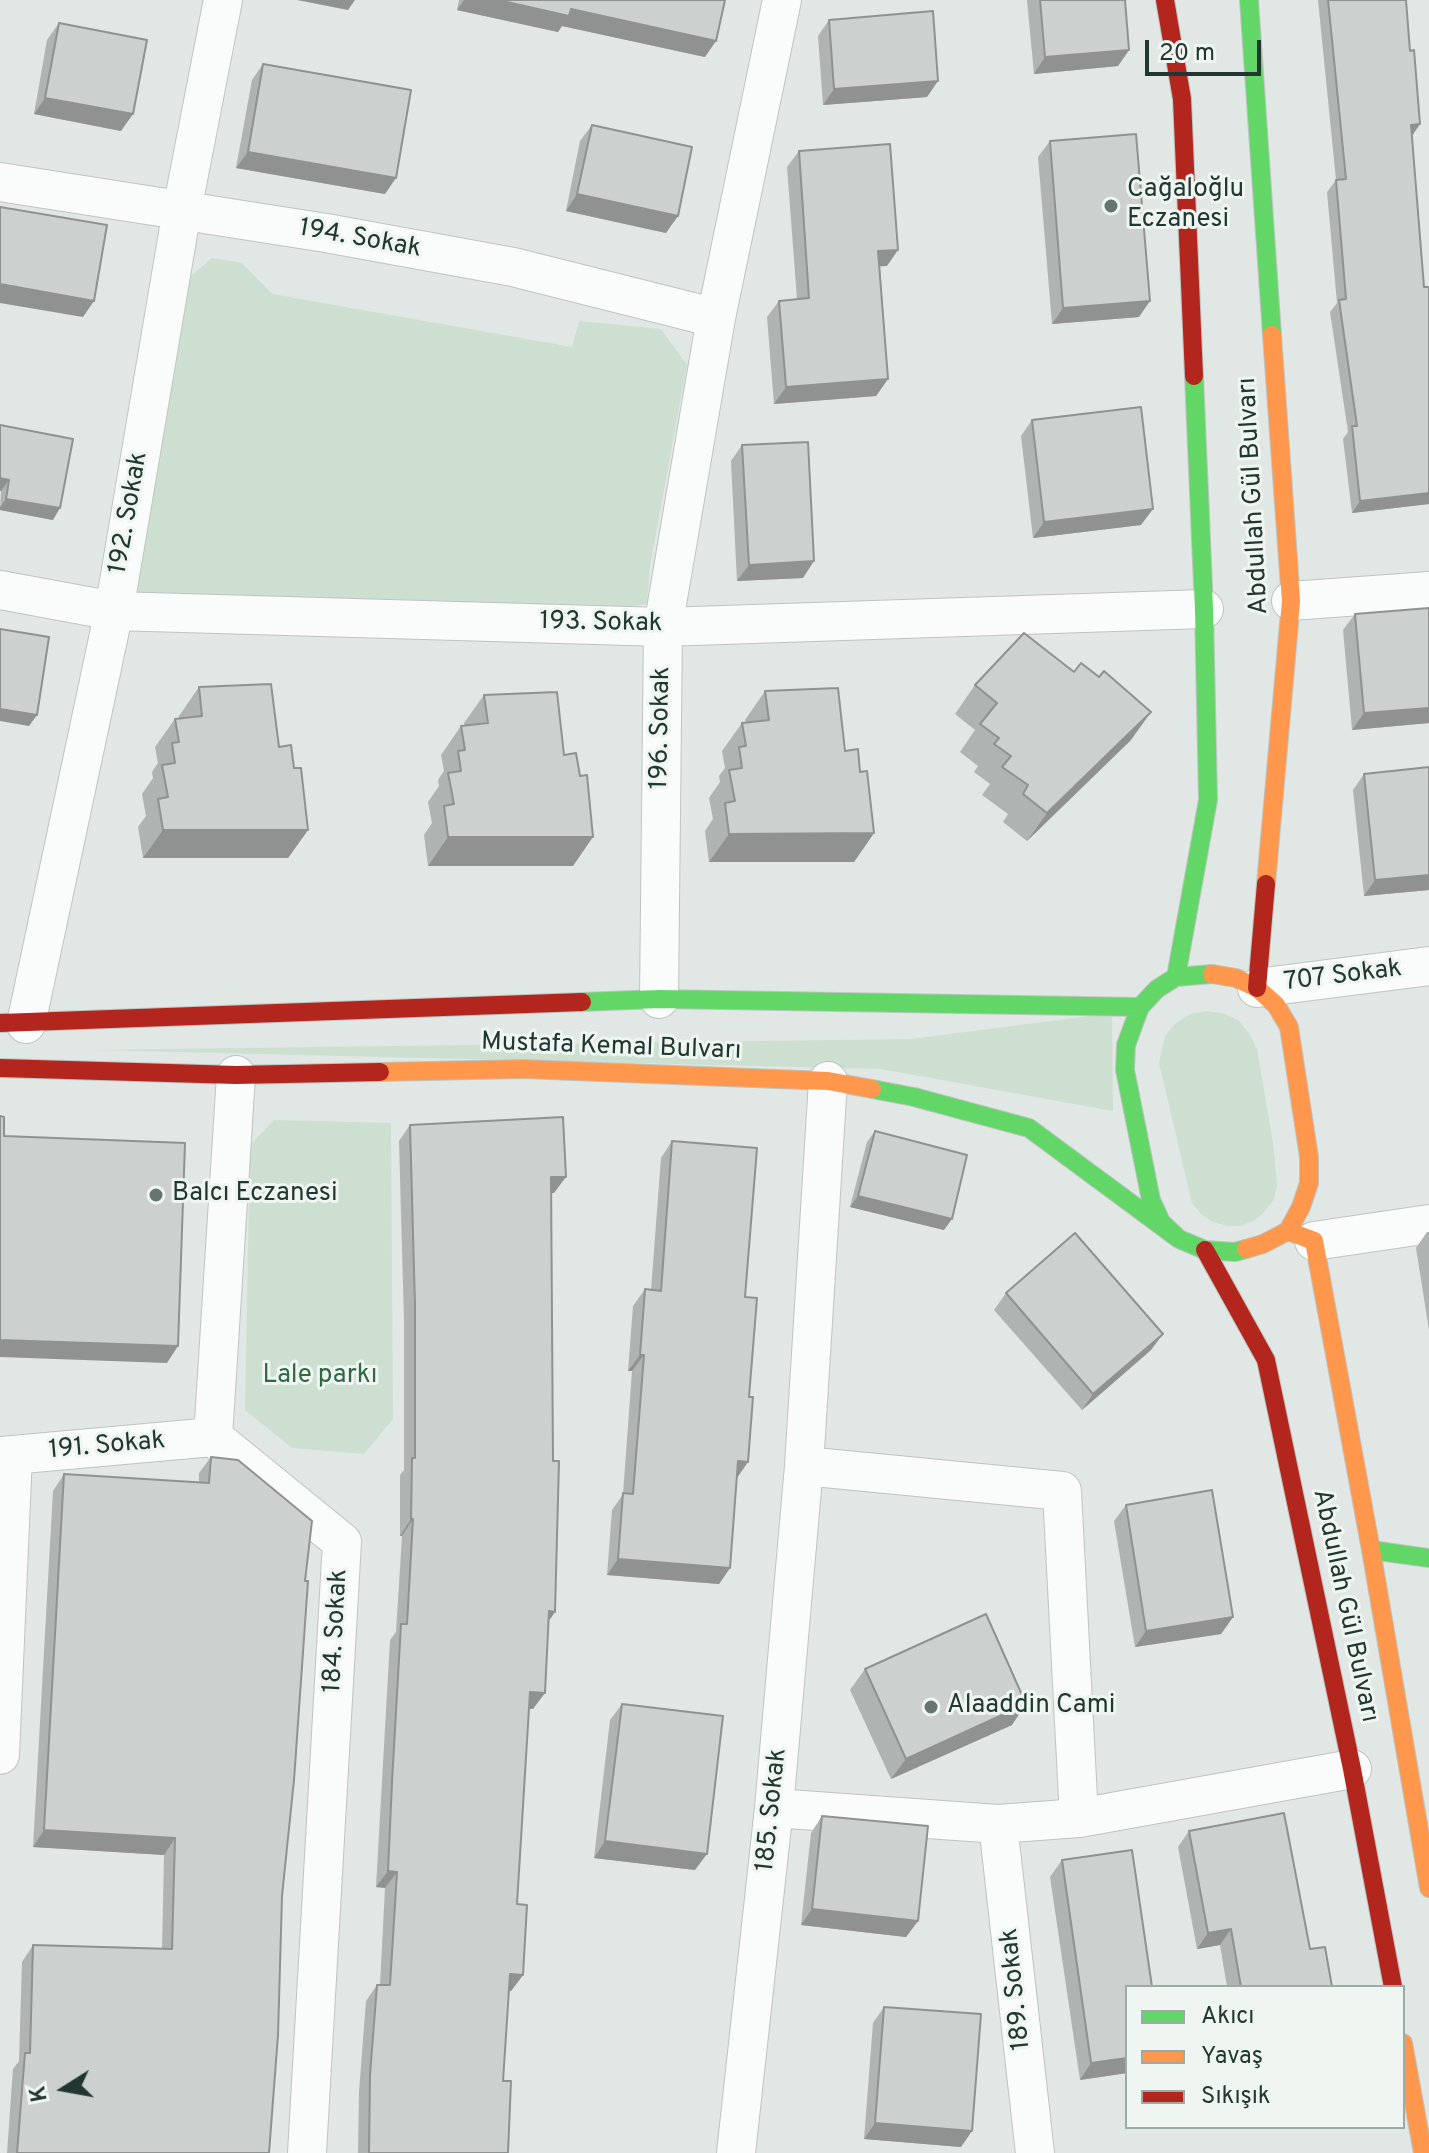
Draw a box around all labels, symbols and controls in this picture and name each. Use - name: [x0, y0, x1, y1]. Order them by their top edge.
- scale bar: [1149, 24, 1265, 74]
- text: 20 m: [1159, 39, 1215, 69]
- place label: Cağaloğlu Eczanesi: [1127, 175, 1244, 236]
- marker: Cağaloğlu Eczanesi: [1102, 197, 1120, 215]
- street label: 194. Sokak: [296, 214, 424, 266]
- street label: Abdullah Gül Bulvarı: [1233, 377, 1277, 615]
- street label: 192. Sokak: [104, 450, 156, 576]
- street label: 193. Sokak: [539, 607, 663, 641]
- street label: 196. Sokak: [645, 666, 679, 790]
- street label: 707 Sokak: [1282, 954, 1404, 1000]
- street label: Mustafa Kemal Bulvarı: [480, 1028, 742, 1068]
- place label: Balcı Eczanesi: [172, 1179, 338, 1211]
- marker: Balcı Eczanesi: [147, 1186, 165, 1204]
- park label: Lale parkı: [263, 1361, 377, 1393]
- street label: 191. Sokak: [47, 1426, 167, 1468]
- street label: Abdullah Gül Bulvarı: [1304, 1487, 1384, 1725]
- street label: 184. Sokak: [318, 1568, 356, 1694]
- place label: Alaaddin Cami: [947, 1691, 1115, 1723]
- marker: Alaaddin Cami: [922, 1698, 940, 1716]
- street label: 185. Sokak: [751, 1747, 795, 1873]
- street label: 189. Sokak: [995, 1926, 1039, 2052]
- legend: [1125, 1985, 1405, 2129]
- text: Akıcı: [1201, 2002, 1254, 2032]
- text: Yavaş: [1201, 2042, 1263, 2072]
- north arrow: [24, 2049, 104, 2129]
- text: Sıkışık: [1201, 2082, 1271, 2112]
- text: K: [25, 2083, 55, 2104]

